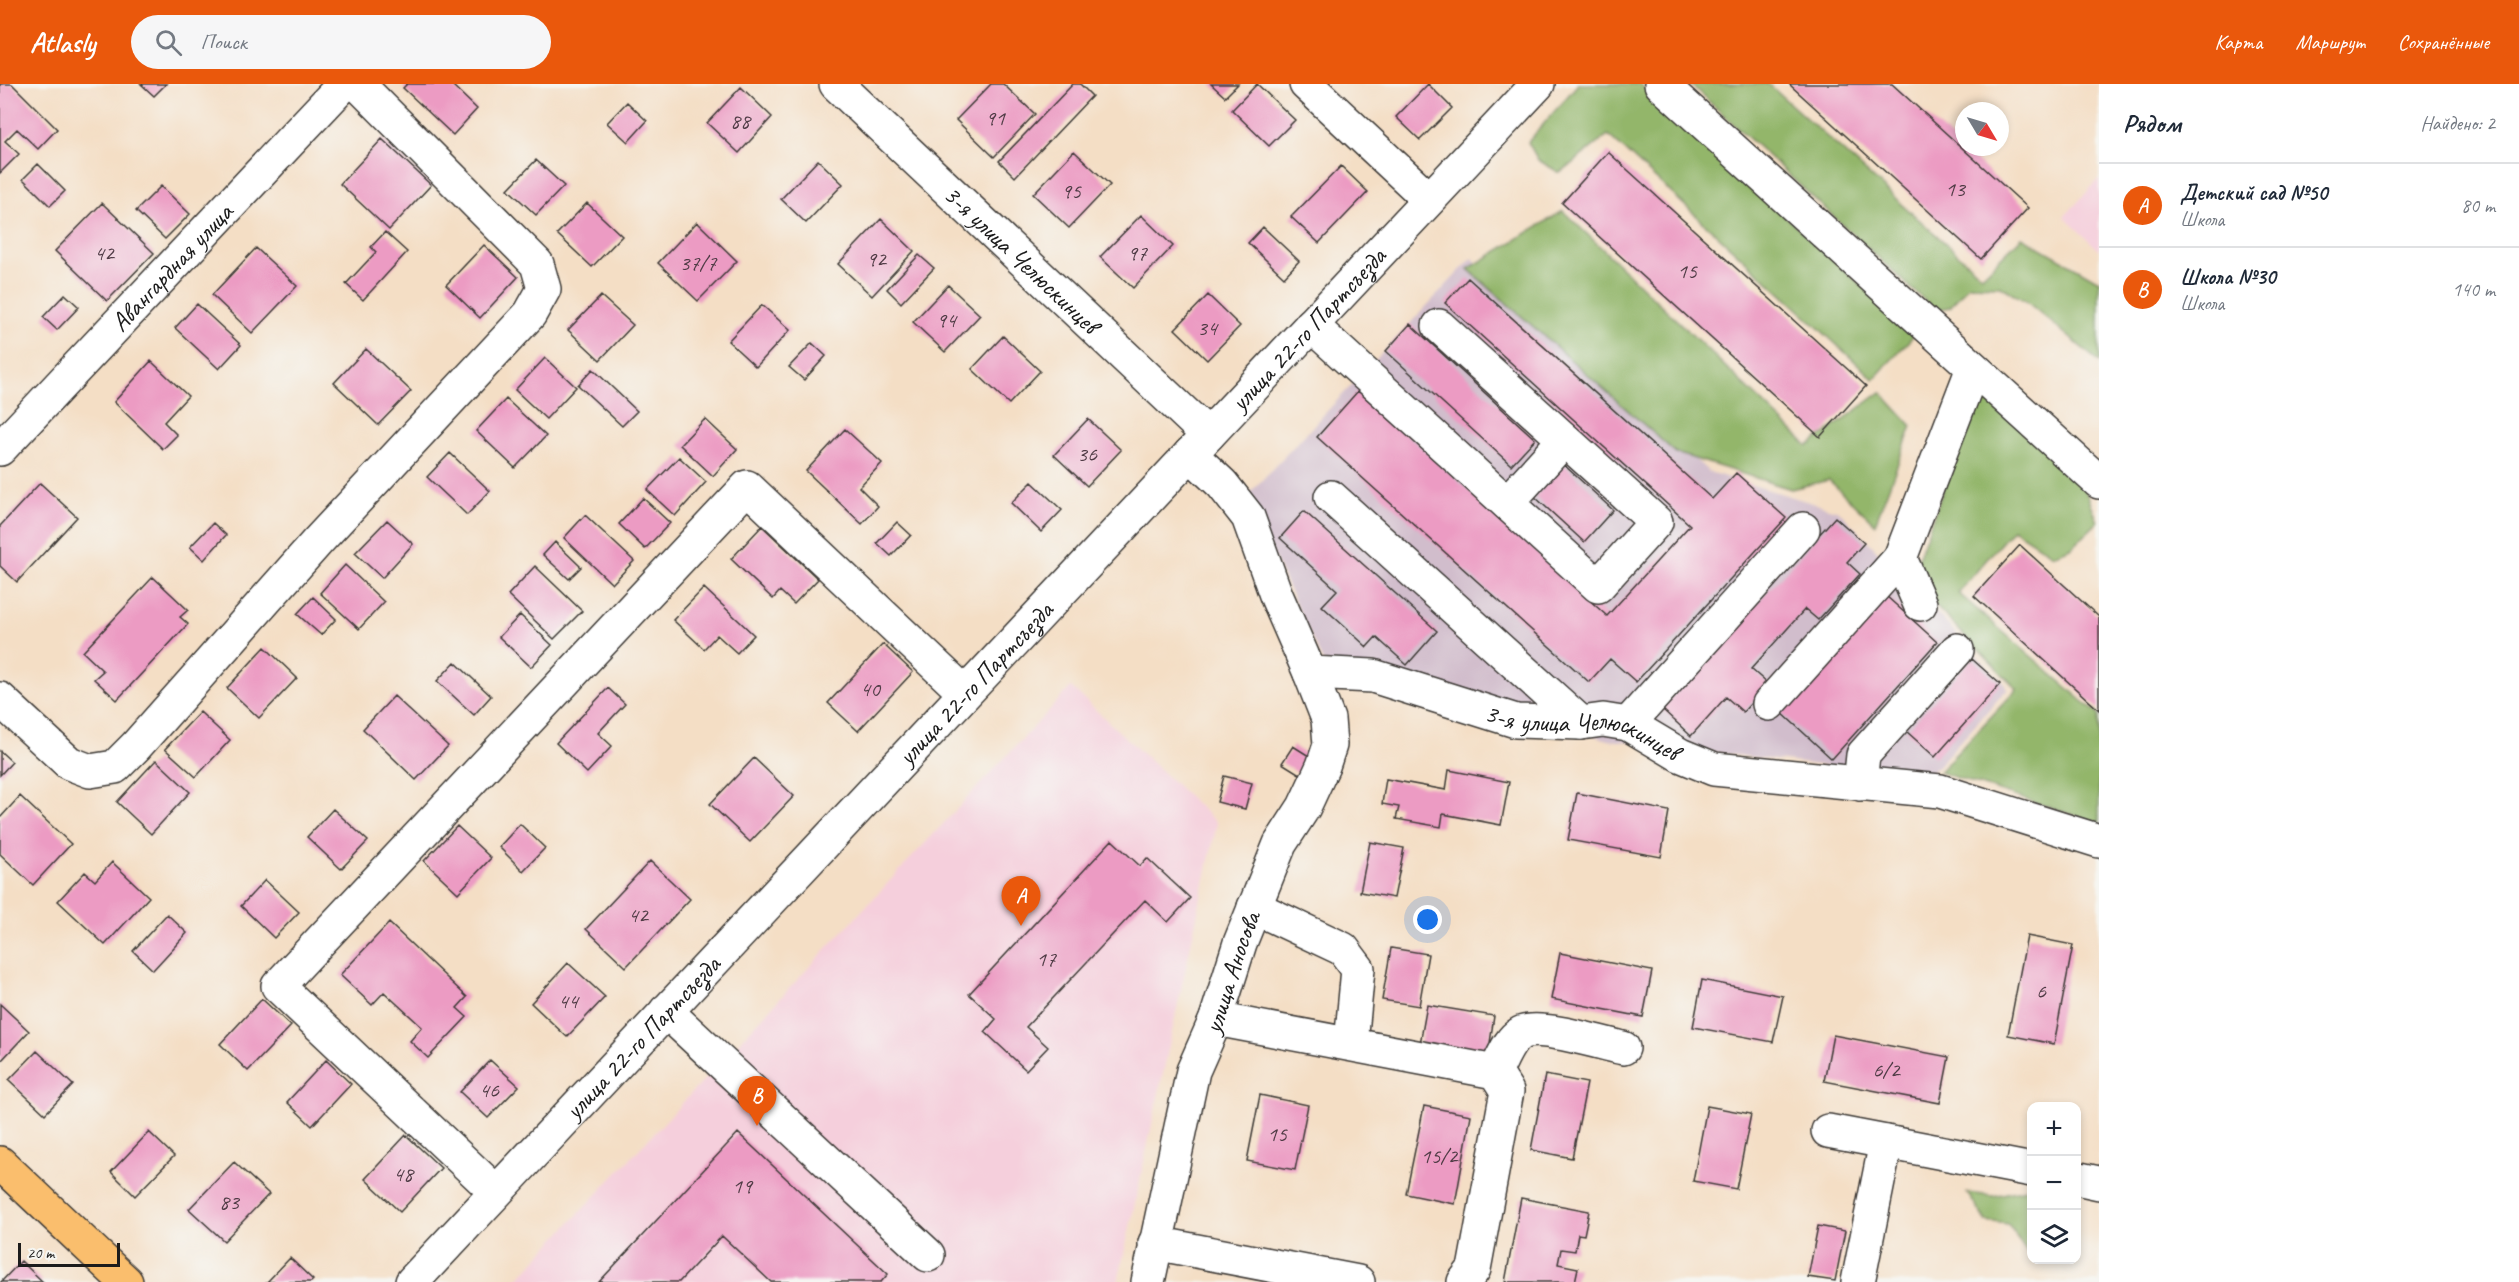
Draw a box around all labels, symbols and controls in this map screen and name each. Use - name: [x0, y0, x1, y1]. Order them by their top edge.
- search box: [131, 15, 551, 69]
- text: Atlasly: [30, 25, 95, 60]
- icon: search: [152, 26, 185, 59]
- text: Поиск: [200, 28, 247, 56]
- text: Карта: [2214, 29, 2263, 55]
- text: Маршрут: [2296, 29, 2365, 55]
- text: Сохранённые: [2398, 29, 2489, 55]
- north arrow: [1955, 102, 2009, 156]
- house number: 91: [985, 104, 1006, 132]
- house number: 88: [730, 107, 752, 135]
- text: Рядом: [2123, 107, 2181, 140]
- text: Найдено: 2: [2420, 111, 2495, 136]
- house number: 13: [1945, 175, 1967, 203]
- house number: 95: [1061, 177, 1082, 205]
- street label: 3-я улица Челюскинцев: [936, 178, 1109, 344]
- text: Детский сад №50: [2180, 179, 2327, 207]
- text: A: [2137, 193, 2148, 218]
- text: 80 m: [2461, 193, 2495, 218]
- street label: Авангардная улица: [104, 195, 241, 338]
- text: Школа: [2180, 207, 2224, 232]
- house number: 42: [94, 239, 116, 267]
- house number: 97: [1127, 239, 1148, 267]
- street label: улица 22-го Партсъезда: [1222, 239, 1394, 420]
- house number: 92: [866, 245, 888, 273]
- house number: 37/7: [680, 249, 718, 277]
- house number: 15: [1677, 257, 1698, 285]
- text: Школа №30: [2180, 263, 2276, 291]
- text: B: [2137, 277, 2148, 302]
- text: 140 m: [2452, 277, 2495, 302]
- text: Школа: [2180, 291, 2224, 316]
- house number: 94: [936, 306, 958, 334]
- house number: 34: [1197, 314, 1219, 342]
- house number: 36: [1077, 440, 1098, 468]
- street label: улица 22-го Партсъезда: [889, 593, 1061, 774]
- house number: 40: [860, 675, 882, 703]
- street label: 3-я улица Челюскинцев: [1481, 696, 1689, 770]
- pin: A: [1002, 876, 1040, 926]
- house number: 42: [628, 901, 650, 929]
- street label: улица Аносова: [1195, 905, 1269, 1040]
- your location: [1413, 905, 1442, 934]
- house number: 17: [1036, 945, 1057, 973]
- street label: улица 22-го Партсъезда: [556, 948, 728, 1128]
- house number: 6: [2036, 977, 2047, 1005]
- house number: 44: [558, 987, 580, 1015]
- house number: 6/2: [1872, 1056, 1902, 1084]
- house number: 46: [479, 1076, 500, 1104]
- pin: B: [738, 1076, 777, 1126]
- map controls: [2027, 1102, 2081, 1264]
- button: +: [2027, 1102, 2081, 1156]
- house number: 15: [1267, 1120, 1288, 1148]
- house number: 15/2: [1421, 1142, 1460, 1170]
- button: −: [2027, 1156, 2081, 1210]
- house number: 48: [393, 1160, 415, 1188]
- house number: 19: [732, 1172, 754, 1200]
- house number: 83: [219, 1188, 241, 1216]
- button: layers: [2027, 1210, 2081, 1264]
- scale bar: [18, 1240, 120, 1268]
- text: 20 m: [27, 1243, 54, 1263]

